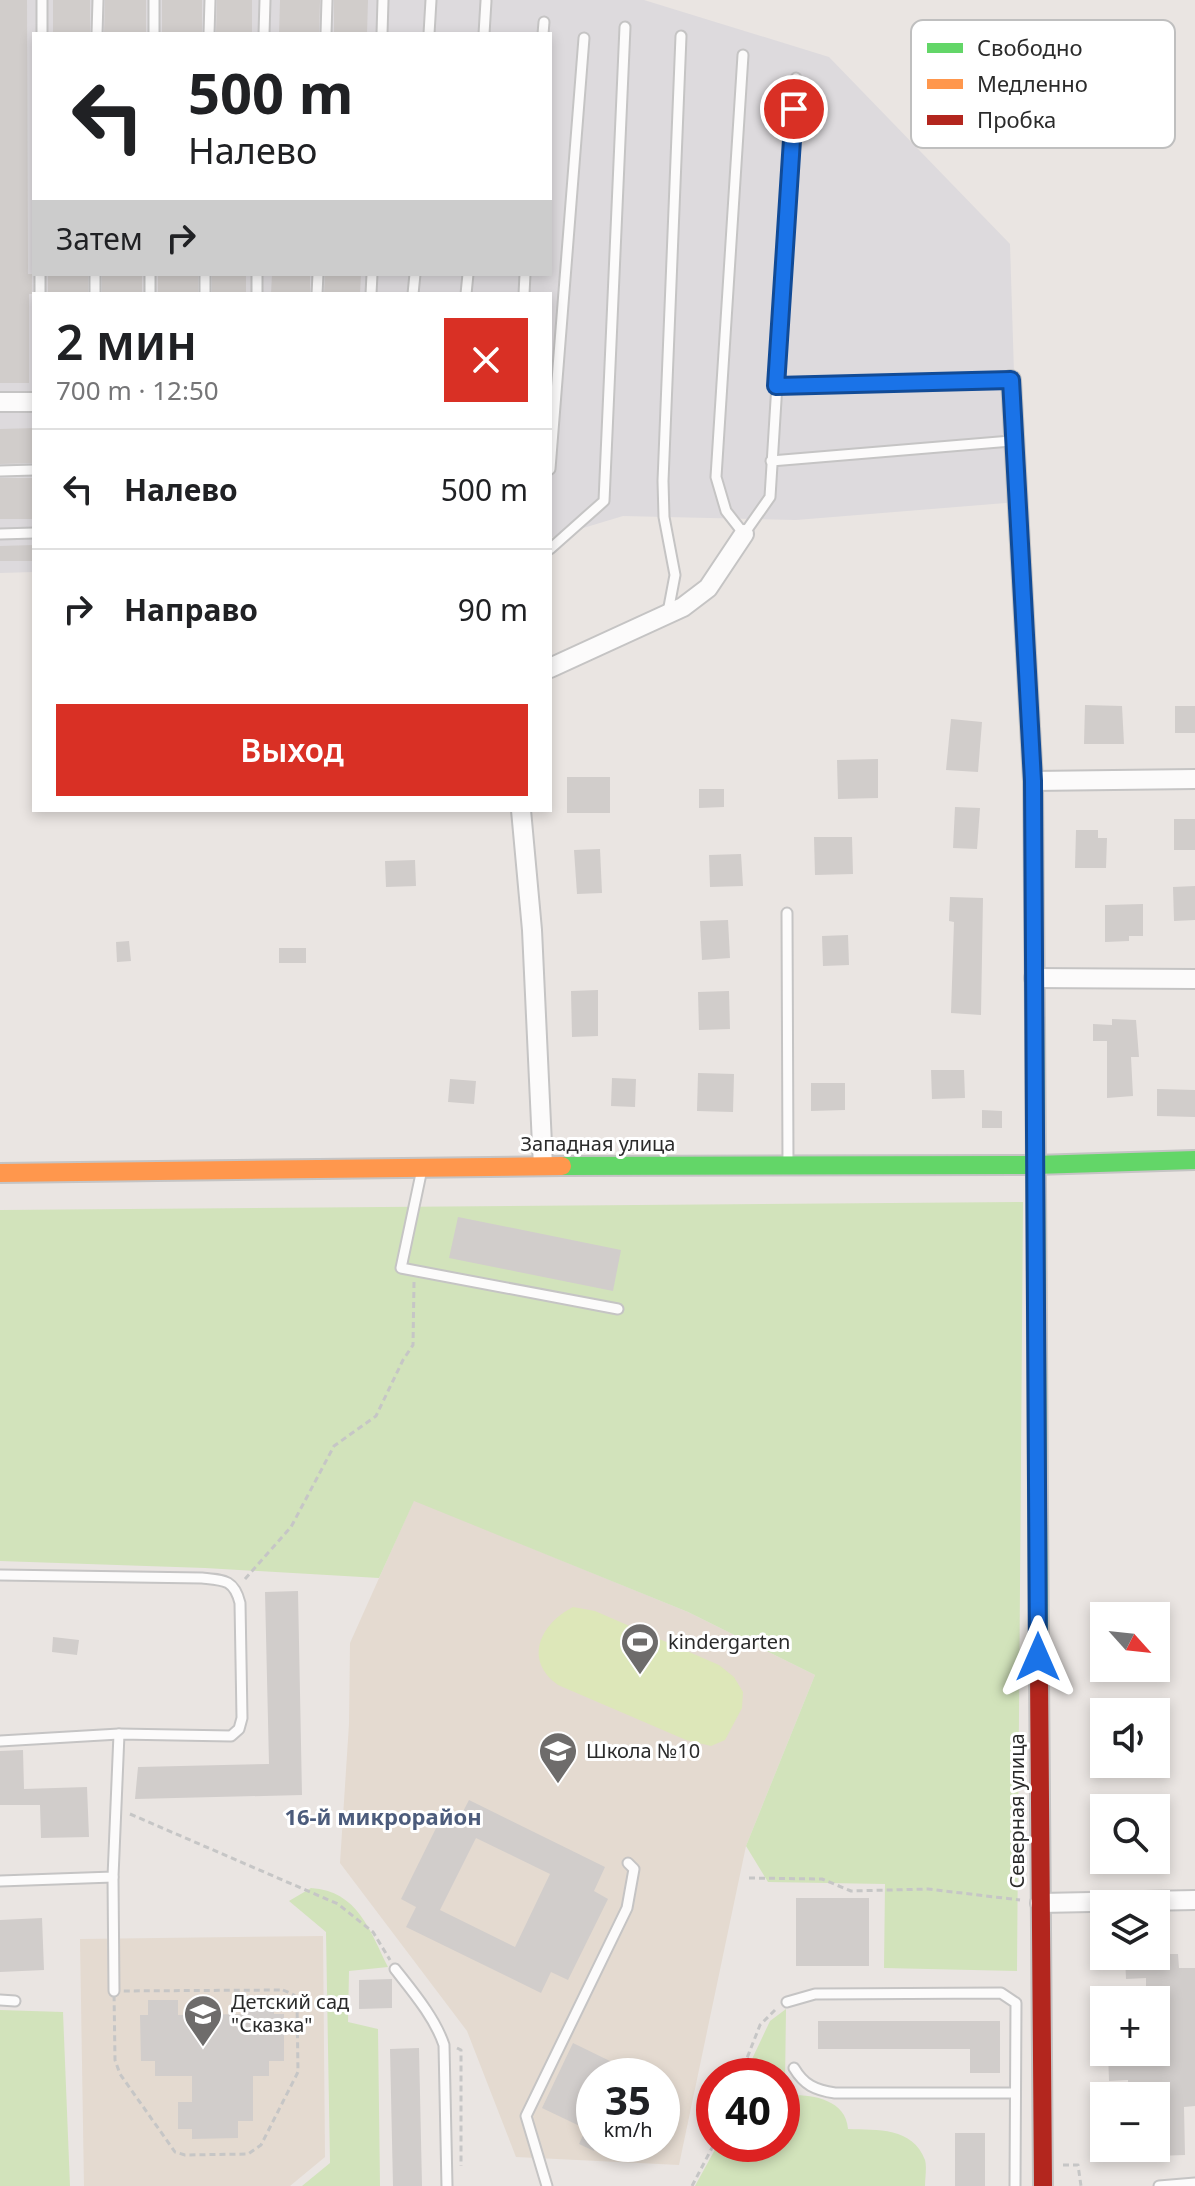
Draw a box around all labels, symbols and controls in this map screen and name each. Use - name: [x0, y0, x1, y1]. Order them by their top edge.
- legend: [911, 20, 1175, 148]
- text: Свободно: [977, 32, 1082, 62]
- text: 500 m: [188, 54, 353, 130]
- icon: left: [56, 64, 160, 168]
- text: Медленно: [977, 68, 1088, 98]
- pin: [760, 75, 828, 143]
- icon: arrive: [772, 87, 816, 131]
- text: Пробка: [977, 104, 1056, 134]
- text: Налево: [188, 126, 317, 175]
- icon: right: [159, 216, 203, 260]
- text: Затем: [56, 218, 143, 259]
- text: 2 мин: [56, 309, 197, 374]
- button: close: [444, 318, 528, 402]
- text: 700 m · 12:50: [56, 372, 219, 408]
- icon: left: [56, 467, 100, 511]
- text: Налево: [124, 469, 238, 510]
- text: 500 m: [441, 469, 528, 510]
- icon: right: [56, 587, 100, 631]
- text: Направо: [124, 589, 258, 630]
- text: 90 m: [458, 589, 528, 630]
- button: Выход: [56, 704, 528, 796]
- street label: Западная улица: [521, 1130, 675, 1157]
- north arrow: [1090, 1602, 1170, 1682]
- map controls: [1090, 1602, 1170, 2162]
- position arrow: [996, 1615, 1080, 1699]
- sports icon: kindergarten: [619, 1621, 661, 1676]
- place label: kindergarten: [668, 1628, 790, 1655]
- button: sound: [1090, 1698, 1170, 1778]
- school or university icon: Школа №10: [537, 1730, 579, 1785]
- street label: Северная улица: [1003, 1733, 1030, 1889]
- place label: Школа №10: [586, 1737, 700, 1764]
- button: search: [1090, 1794, 1170, 1874]
- district label: 16-й микрорайон: [284, 1801, 482, 1831]
- button: layers: [1090, 1890, 1170, 1970]
- button: +: [1090, 1986, 1170, 2066]
- place label: Детский сад "Сказка": [231, 1988, 349, 2038]
- school or university icon: Детский сад "Сказка": [182, 1993, 224, 2048]
- speed limit sign: 40: [696, 2058, 800, 2162]
- text: 35: [605, 2072, 651, 2127]
- button: −: [1090, 2082, 1170, 2162]
- text: km/h: [603, 2116, 653, 2143]

